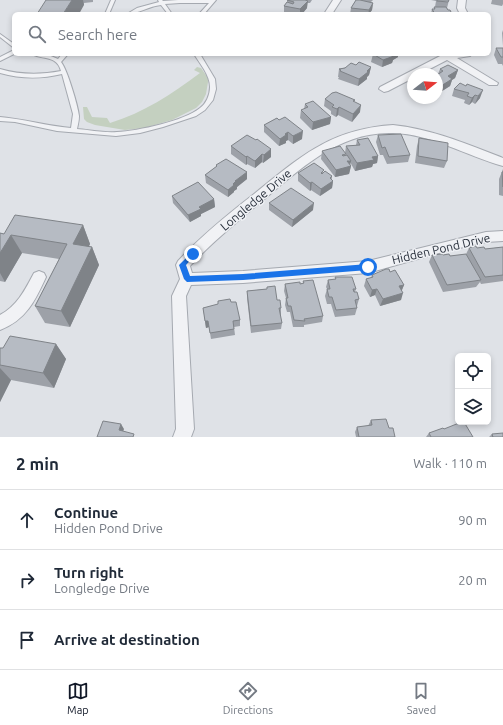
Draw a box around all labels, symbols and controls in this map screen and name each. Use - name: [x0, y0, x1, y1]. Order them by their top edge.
- search box: [12, 12, 491, 56]
- icon: search: [26, 23, 48, 45]
- text: Search here: [58, 26, 137, 43]
- north arrow: [407, 68, 443, 104]
- street label: Longledge Drive: [218, 166, 294, 233]
- street label: Hidden Pond Drive: [390, 231, 491, 266]
- route end: [184, 245, 202, 263]
- route start: [359, 258, 377, 276]
- map controls: [455, 353, 491, 425]
- button: locate: [455, 353, 491, 389]
- button: layers: [455, 389, 491, 425]
- text: 2 min: [16, 454, 59, 473]
- text: Walk · 110 m: [413, 456, 487, 470]
- text: Continue: [54, 504, 118, 521]
- icon: ahead: [16, 509, 38, 531]
- text: 90 m: [458, 513, 487, 527]
- text: Hidden Pond Drive: [54, 521, 163, 535]
- text: Turn right: [54, 564, 124, 581]
- icon: right: [16, 569, 38, 591]
- text: 20 m: [458, 573, 487, 587]
- text: Longledge Drive: [54, 581, 150, 595]
- icon: arrive: [16, 629, 38, 651]
- text: Arrive at destination: [54, 631, 200, 648]
- tab: Map: [67, 680, 89, 716]
- tab: Directions: [223, 680, 273, 716]
- tab: Saved: [407, 680, 436, 716]

